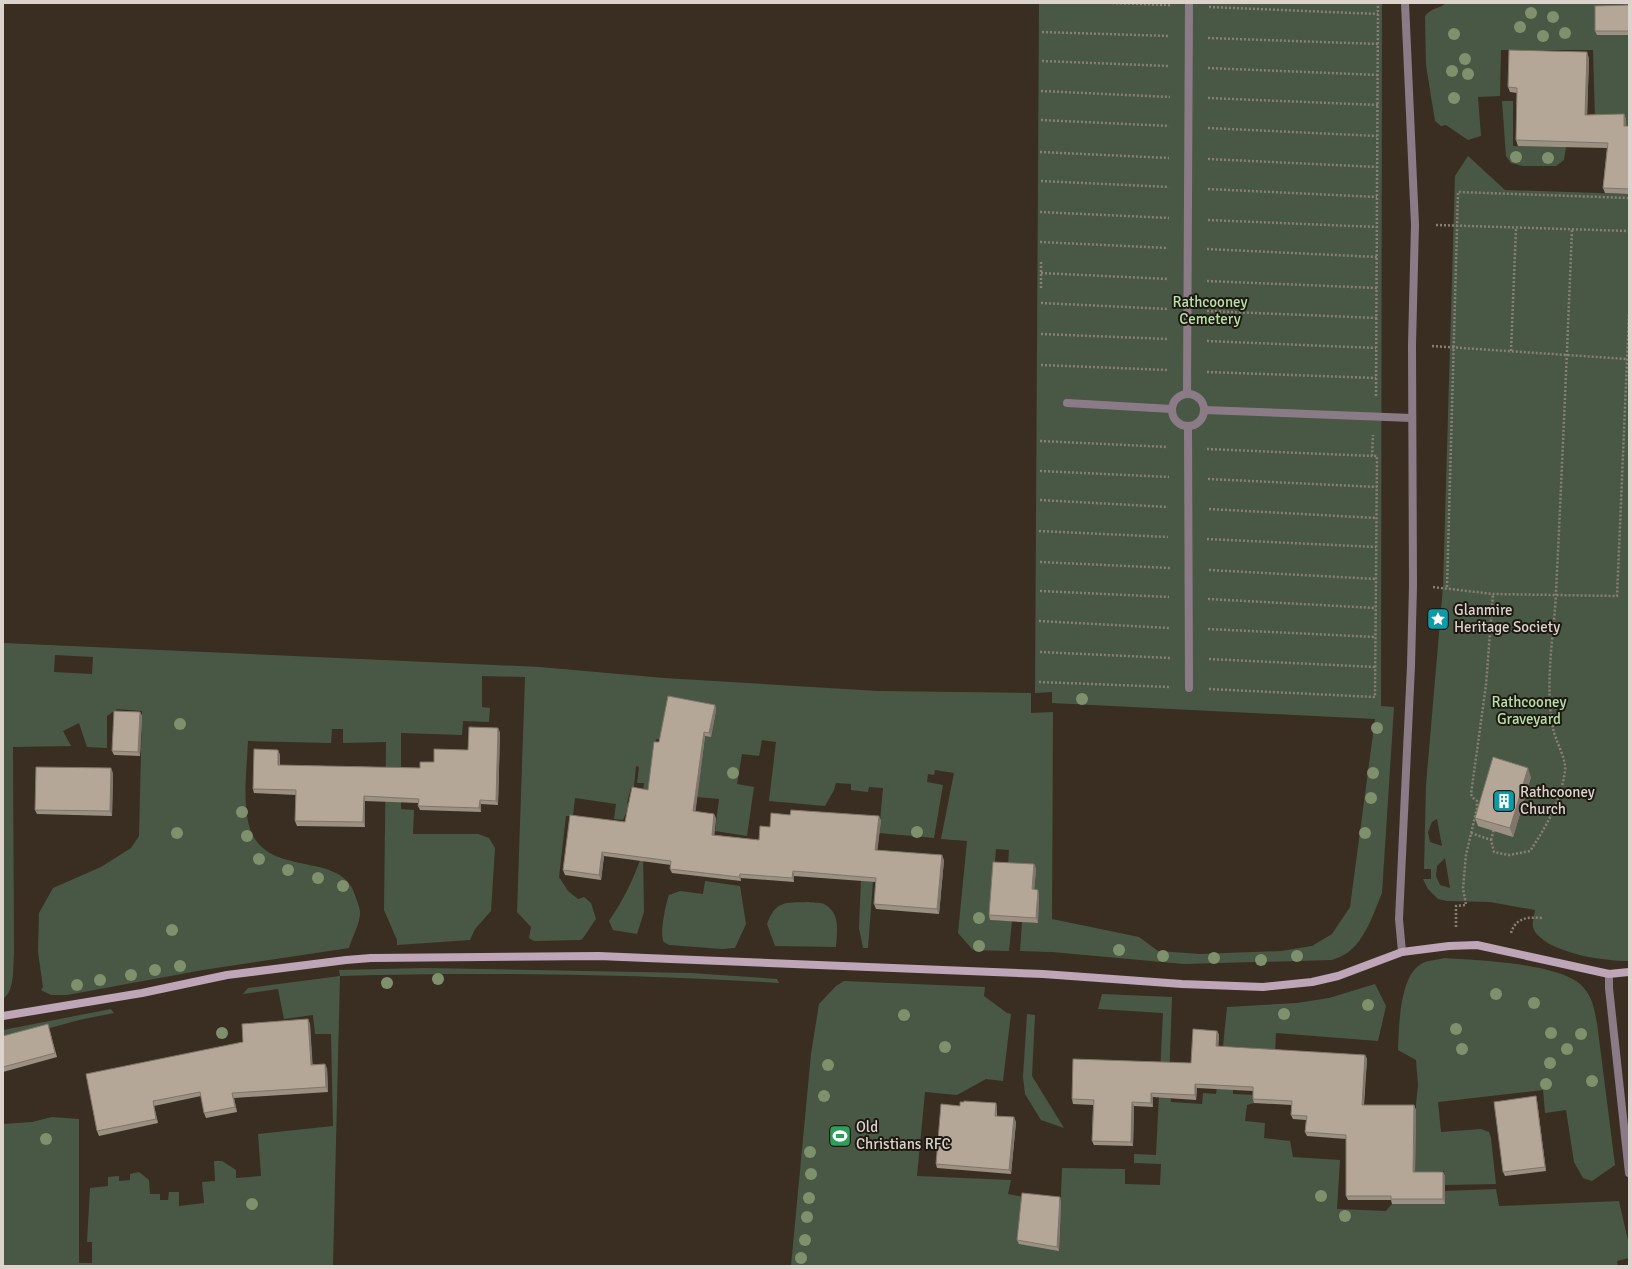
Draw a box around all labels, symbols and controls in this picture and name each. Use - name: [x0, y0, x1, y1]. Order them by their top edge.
- park label: Rathcooney Cemetery: [1173, 293, 1247, 328]
- place label: Glanmire Heritage Society: [1454, 601, 1560, 636]
- place icon: Glanmire Heritage Society: [1425, 606, 1451, 632]
- park label: Rathcooney Graveyard: [1492, 693, 1566, 728]
- place label: Rathcooney Church: [1520, 783, 1595, 818]
- building icon: Rathcooney Church: [1491, 788, 1517, 814]
- place label: Old Christians RFC: [856, 1118, 951, 1153]
- sports icon: Old Christians RFC: [827, 1123, 853, 1149]

